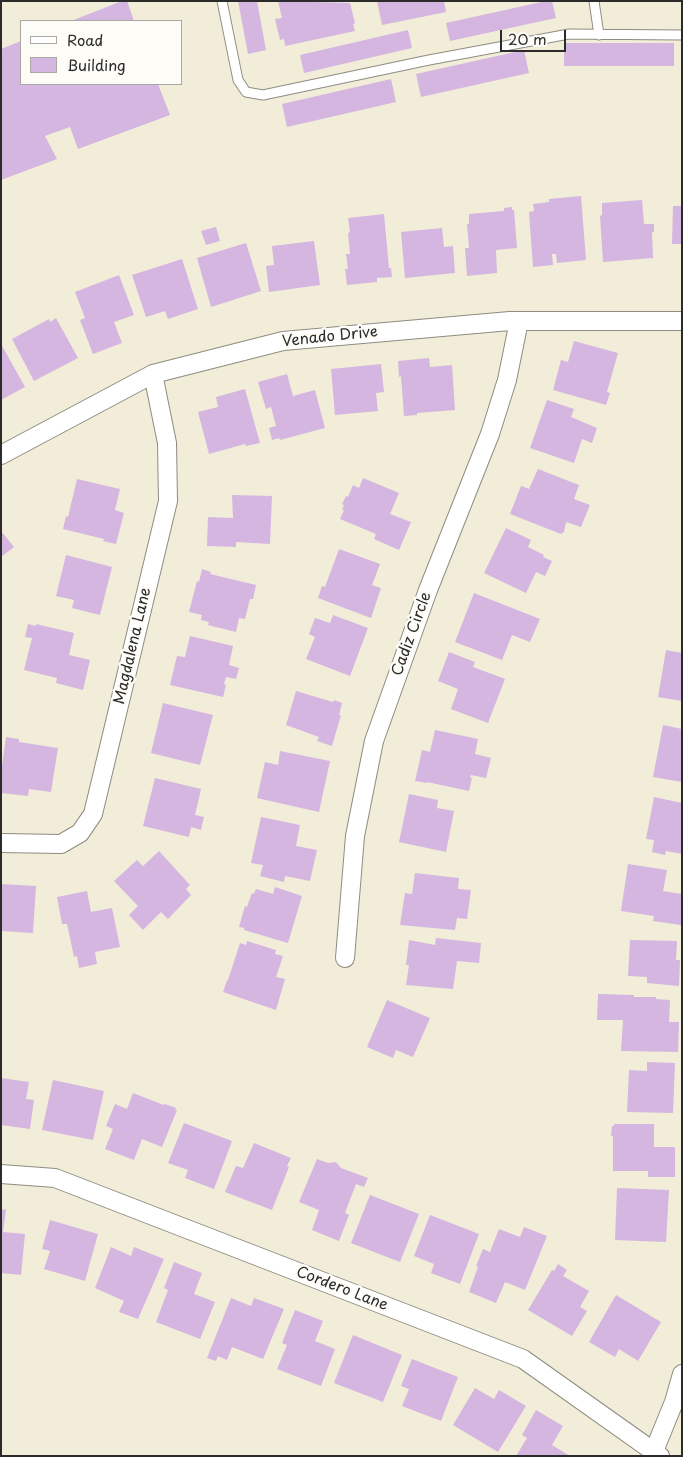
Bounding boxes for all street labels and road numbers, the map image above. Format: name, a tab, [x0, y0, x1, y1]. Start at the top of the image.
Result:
street label: Venado Drive	[281, 323, 379, 351]
street label: Magdalena Lane	[111, 586, 155, 706]
street label: Cadiz Circle	[388, 590, 436, 678]
street label: Cordero Lane	[293, 1263, 391, 1315]

